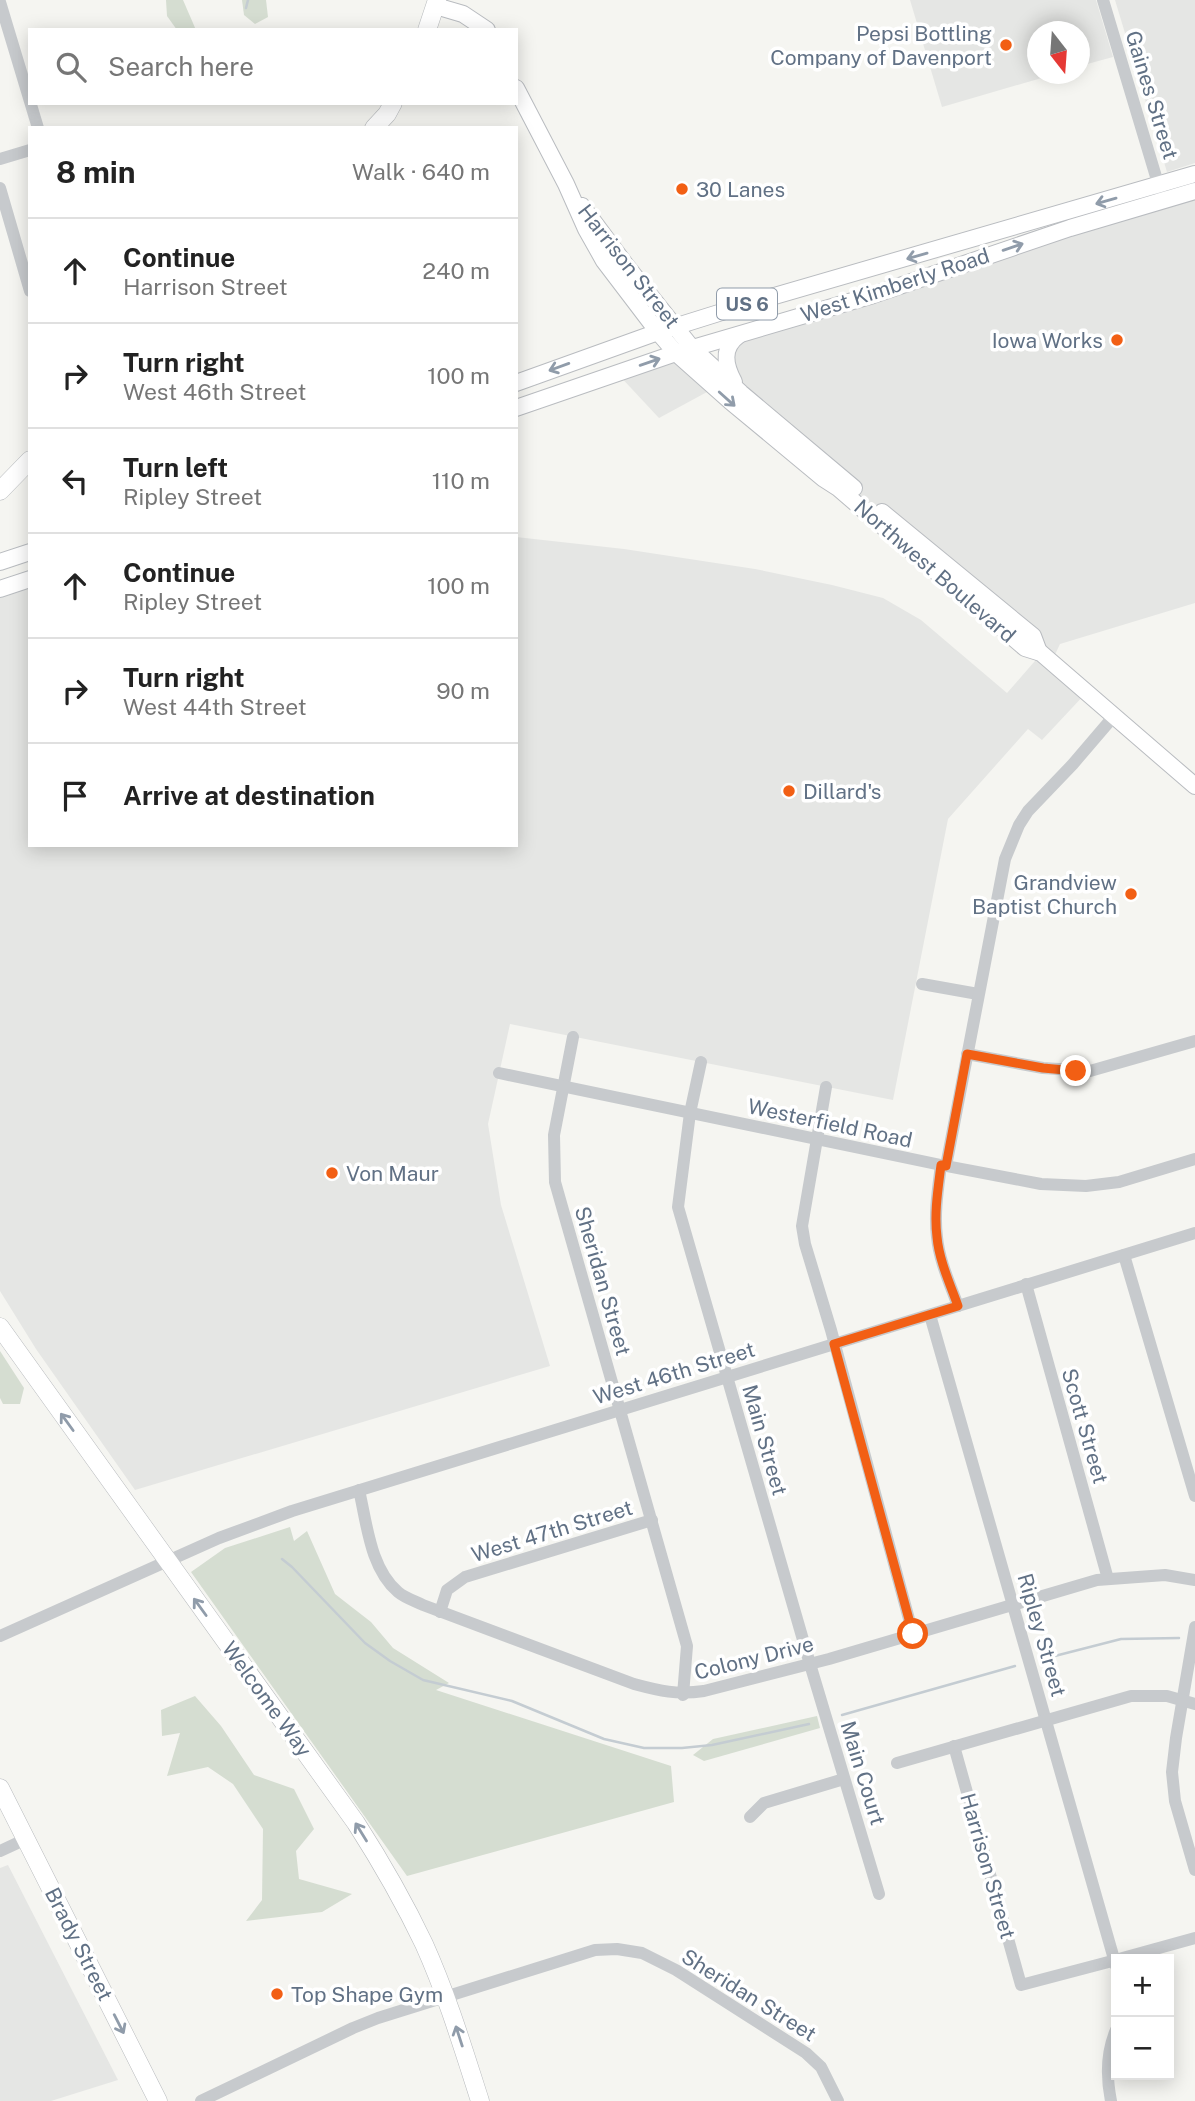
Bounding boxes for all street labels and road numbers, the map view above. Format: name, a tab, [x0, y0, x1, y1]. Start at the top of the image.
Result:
street label: Gaines Street	[1121, 28, 1183, 162]
street label: Harrison Street	[573, 199, 685, 333]
street label: West Kimberly Road	[797, 243, 993, 327]
road number: US 6	[717, 288, 777, 320]
street label: Northwest Boulevard	[849, 494, 1021, 648]
street label: Westerfield Road	[745, 1093, 915, 1153]
street label: Sheridan Street	[570, 1203, 636, 1359]
street label: West 46th Street	[590, 1337, 758, 1409]
street label: Scott Street	[1057, 1366, 1113, 1486]
street label: Main Street	[737, 1382, 793, 1498]
street label: West 47th Street	[468, 1495, 636, 1567]
street label: Ripley Street	[1012, 1570, 1072, 1700]
street label: Colony Drive	[692, 1631, 816, 1685]
street label: Welcome Way	[217, 1637, 317, 1761]
street label: Main Court	[835, 1718, 891, 1828]
street label: Harrison Street	[955, 1790, 1021, 1942]
street label: Brady Street	[40, 1883, 118, 2005]
street label: Sheridan Street	[677, 1944, 821, 2046]

